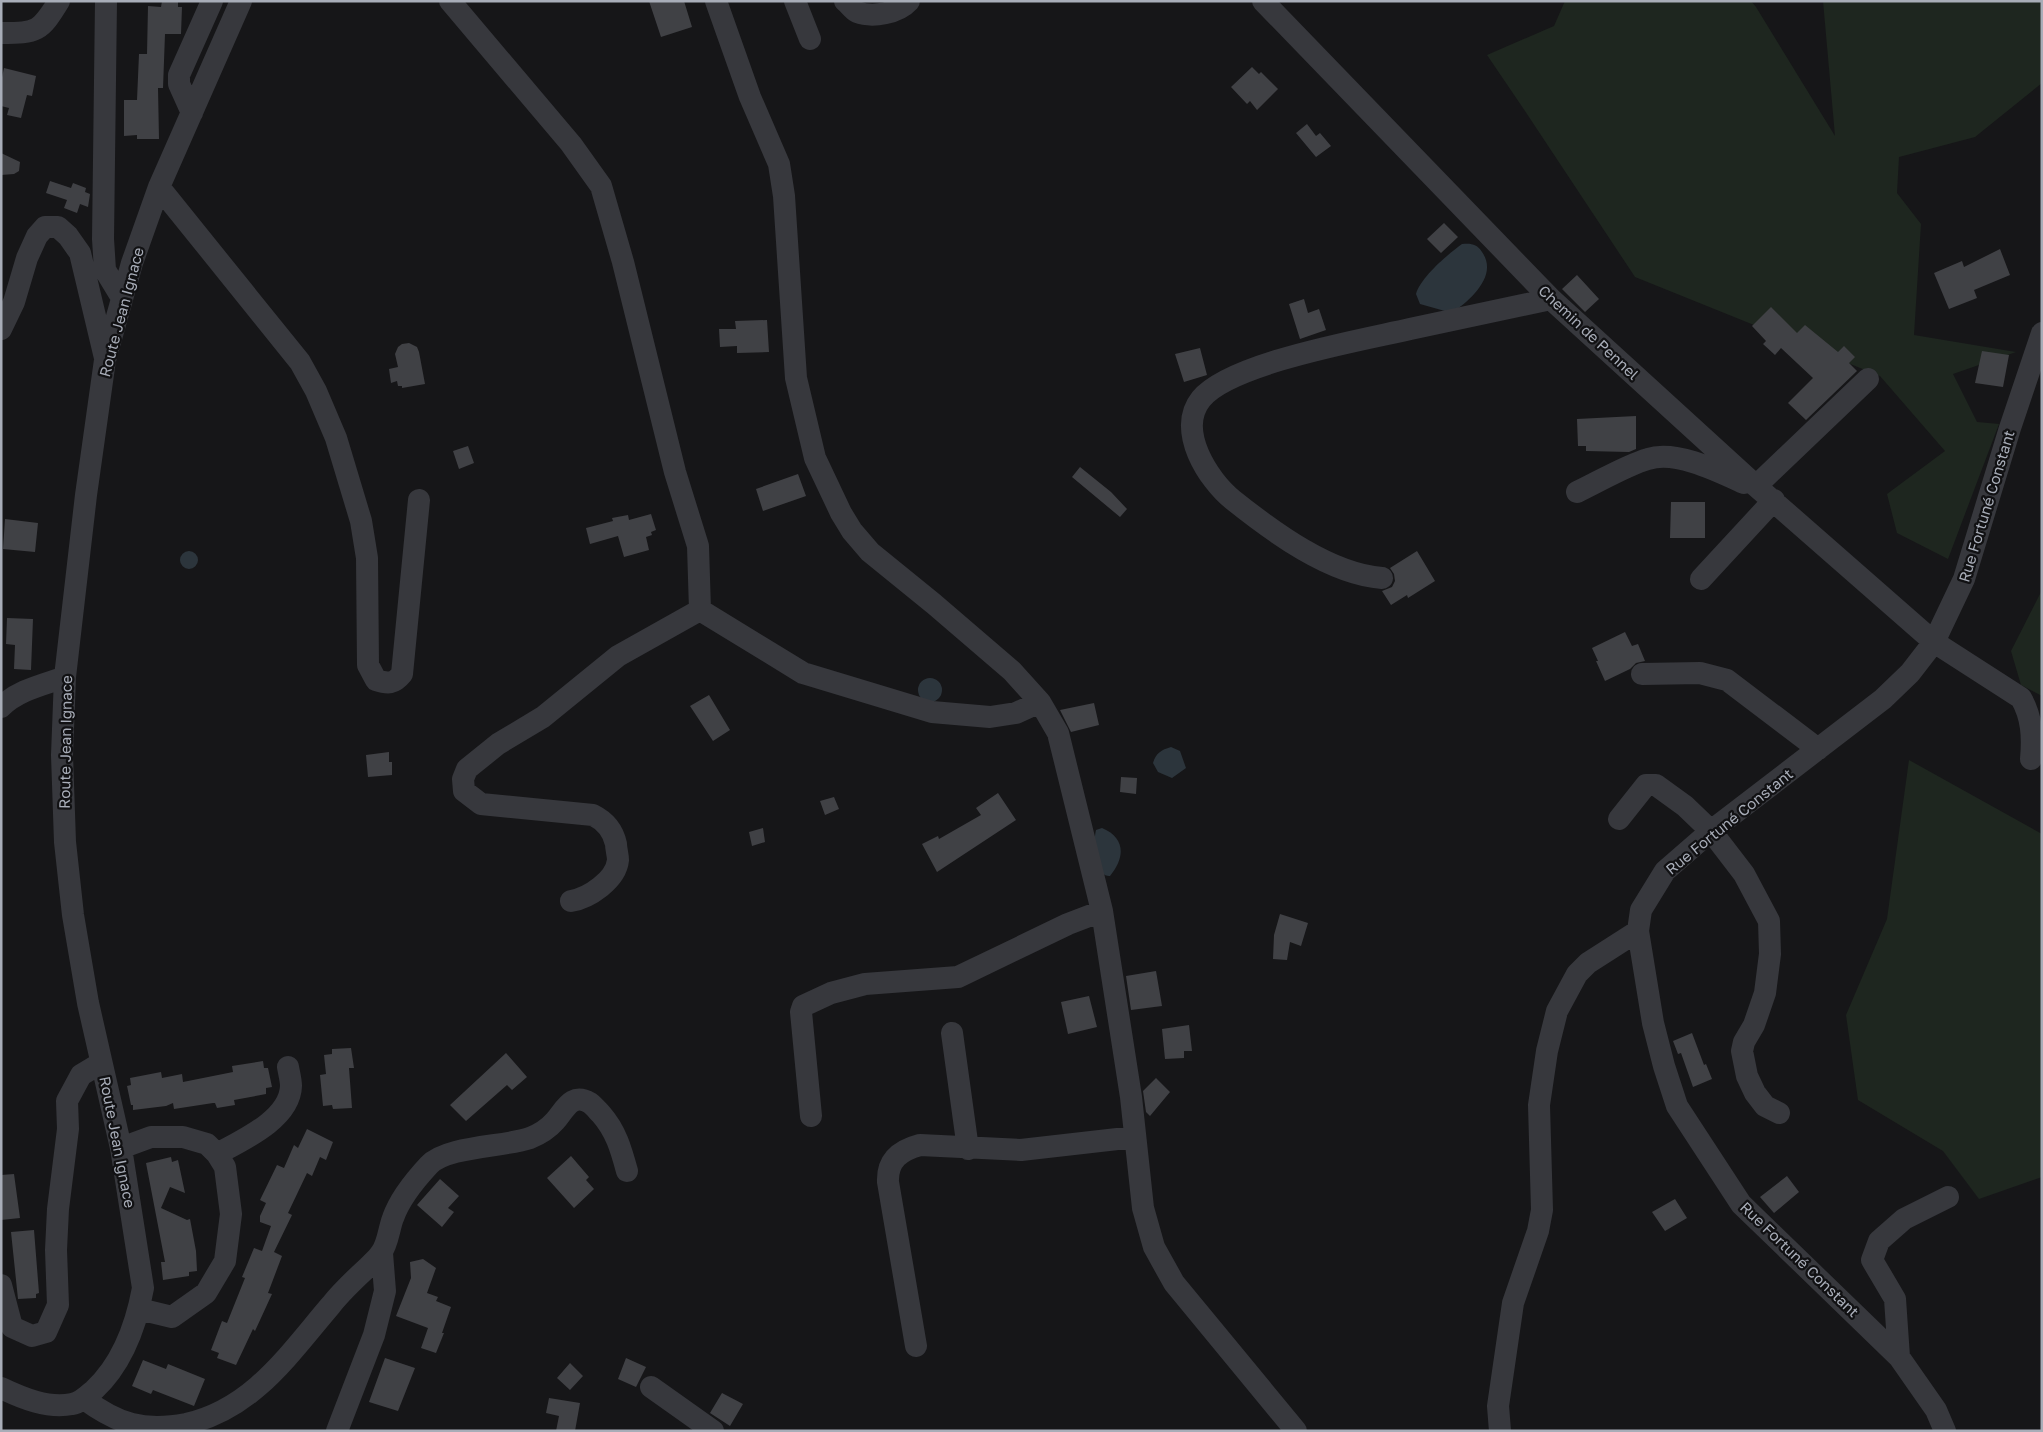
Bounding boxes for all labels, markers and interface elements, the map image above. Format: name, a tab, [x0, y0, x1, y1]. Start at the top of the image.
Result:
street label: Route Jean Ignace	[95, 245, 147, 379]
street label: Chemin de Pennel	[1535, 281, 1643, 383]
street label: Rue Fortuné Constant	[1954, 428, 2018, 584]
street label: Route Jean Ignace	[55, 675, 75, 809]
street label: Rue Fortuné Constant	[1662, 764, 1796, 878]
street label: Route Jean Ignace	[96, 1075, 140, 1210]
street label: Rue Fortuné Constant	[1737, 1198, 1863, 1320]

